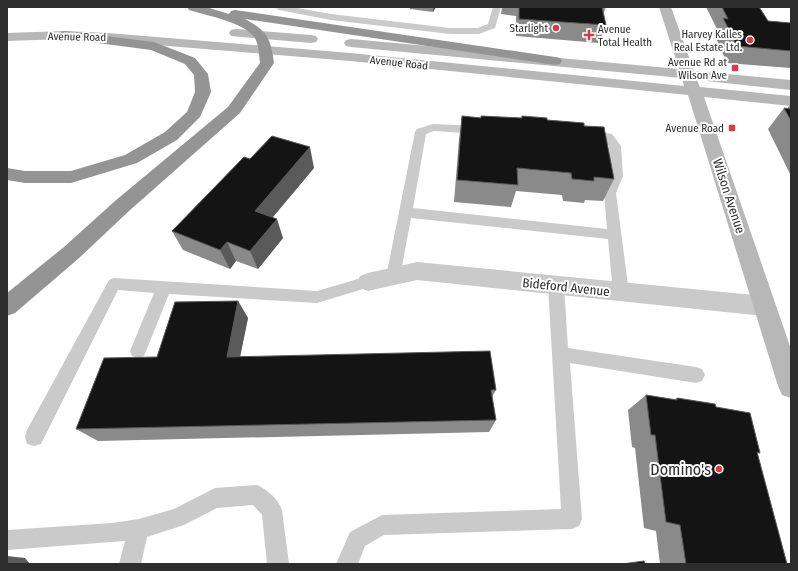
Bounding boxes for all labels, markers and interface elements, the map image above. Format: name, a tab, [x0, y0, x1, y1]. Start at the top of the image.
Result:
place label: Starlight	[510, 22, 548, 35]
marker: Starlight	[551, 23, 561, 33]
place label: Avenue Total Health	[598, 23, 652, 49]
place label: Harvey Kalles Real Estate Ltd.	[674, 28, 742, 54]
marker: Avenue Total Health	[583, 29, 595, 41]
street label: Avenue Road	[48, 30, 106, 44]
marker: Harvey Kalles Real Estate Ltd.	[745, 35, 755, 45]
street label: Avenue Road	[369, 53, 429, 73]
place label: Avenue Rd at Wilson Ave	[668, 56, 727, 82]
marker: Avenue Rd at Wilson Ave	[730, 63, 740, 73]
place label: Avenue Road	[666, 122, 724, 135]
marker: Avenue Road	[727, 123, 737, 133]
street label: Wilson Avenue	[710, 157, 748, 235]
street label: Bideford Avenue	[522, 275, 610, 299]
place label: Domino's	[650, 460, 711, 479]
marker: Domino's	[714, 464, 724, 474]

